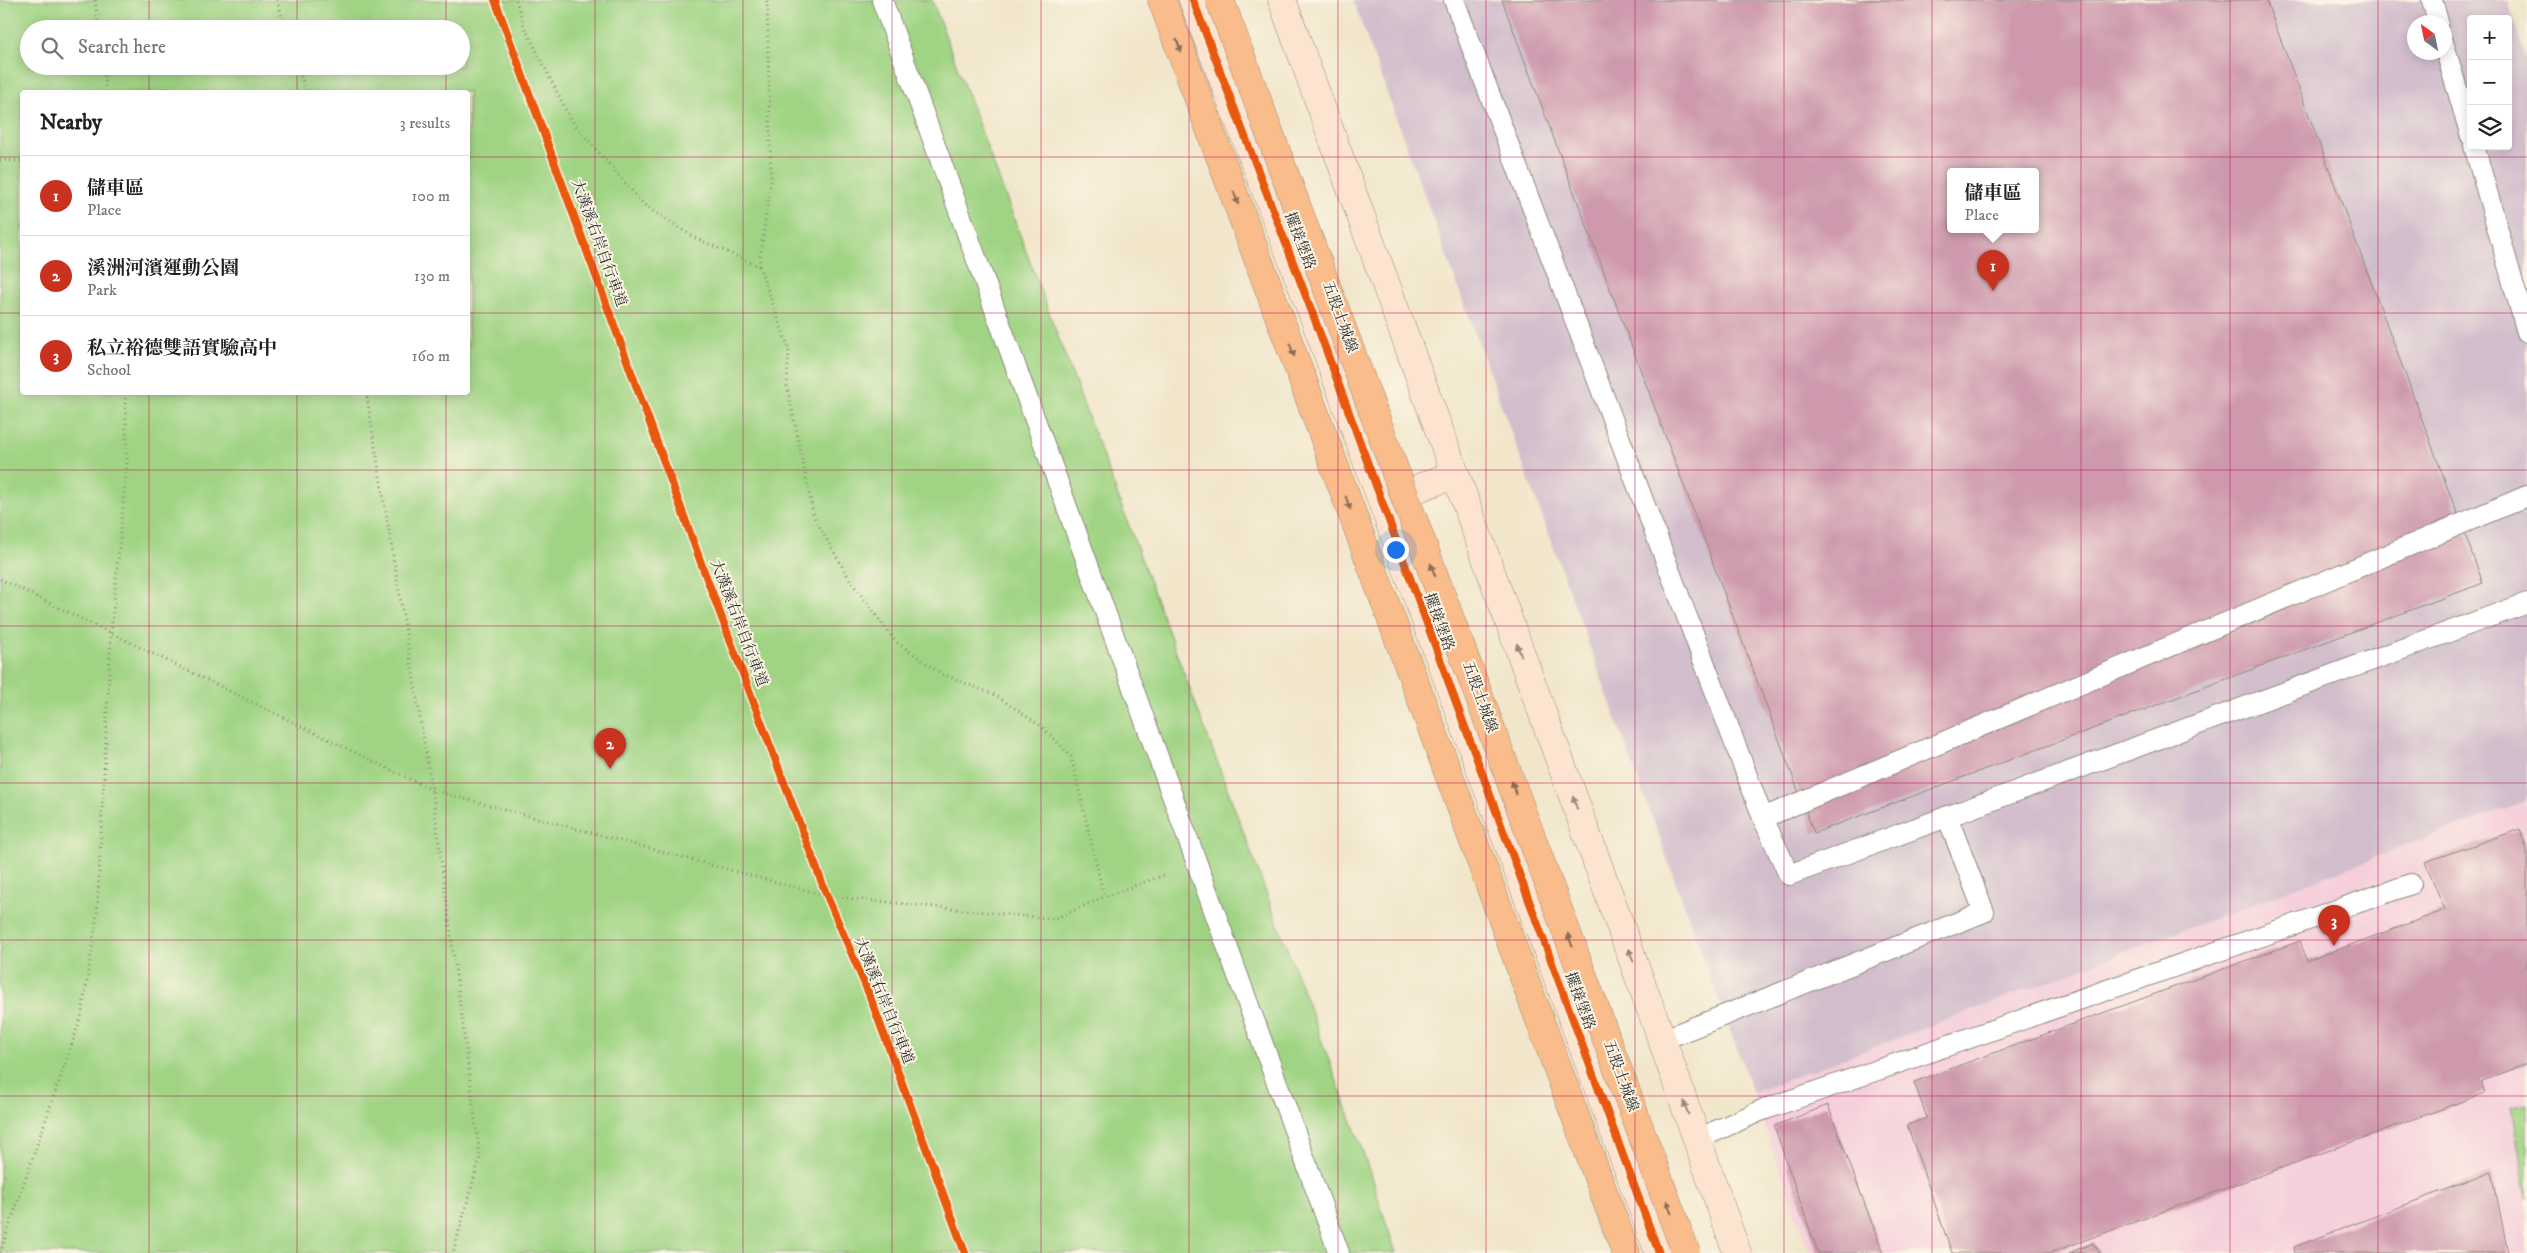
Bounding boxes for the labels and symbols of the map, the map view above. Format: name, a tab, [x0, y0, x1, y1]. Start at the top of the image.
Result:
north arrow	[2407, 15, 2452, 60]
one-way arrow	[1175, 39, 1183, 54]
street label: 大漢溪右岸自行車道	[567, 176, 631, 310]
one-way arrow	[1232, 191, 1240, 205]
street label: 擺接堡路	[1280, 210, 1320, 272]
pin: 1	[1977, 250, 2009, 291]
street label: 五股土城線	[1318, 279, 1362, 355]
one-way arrow	[1289, 343, 1296, 358]
one-way arrow	[1344, 496, 1352, 511]
your location	[1383, 537, 1409, 563]
street label: 大漢溪右岸自行車道	[706, 557, 772, 689]
one-way arrow	[1429, 562, 1436, 577]
street label: 擺接堡路	[1420, 591, 1458, 653]
one-way arrow	[1515, 642, 1523, 657]
street label: 五股土城線	[1458, 659, 1502, 735]
pin: 2	[594, 728, 626, 769]
one-way arrow	[1510, 780, 1517, 795]
one-way arrow	[1571, 795, 1578, 810]
pin: 3	[2318, 905, 2350, 946]
one-way arrow	[1566, 932, 1574, 947]
street label: 大漢溪右岸自行車道	[850, 935, 918, 1067]
one-way arrow	[1627, 947, 1635, 962]
street label: 擺接堡路	[1561, 970, 1599, 1032]
street label: 五股土城線	[1599, 1038, 1643, 1114]
one-way arrow	[1682, 1100, 1690, 1115]
one-way arrow	[1665, 1199, 1673, 1214]

